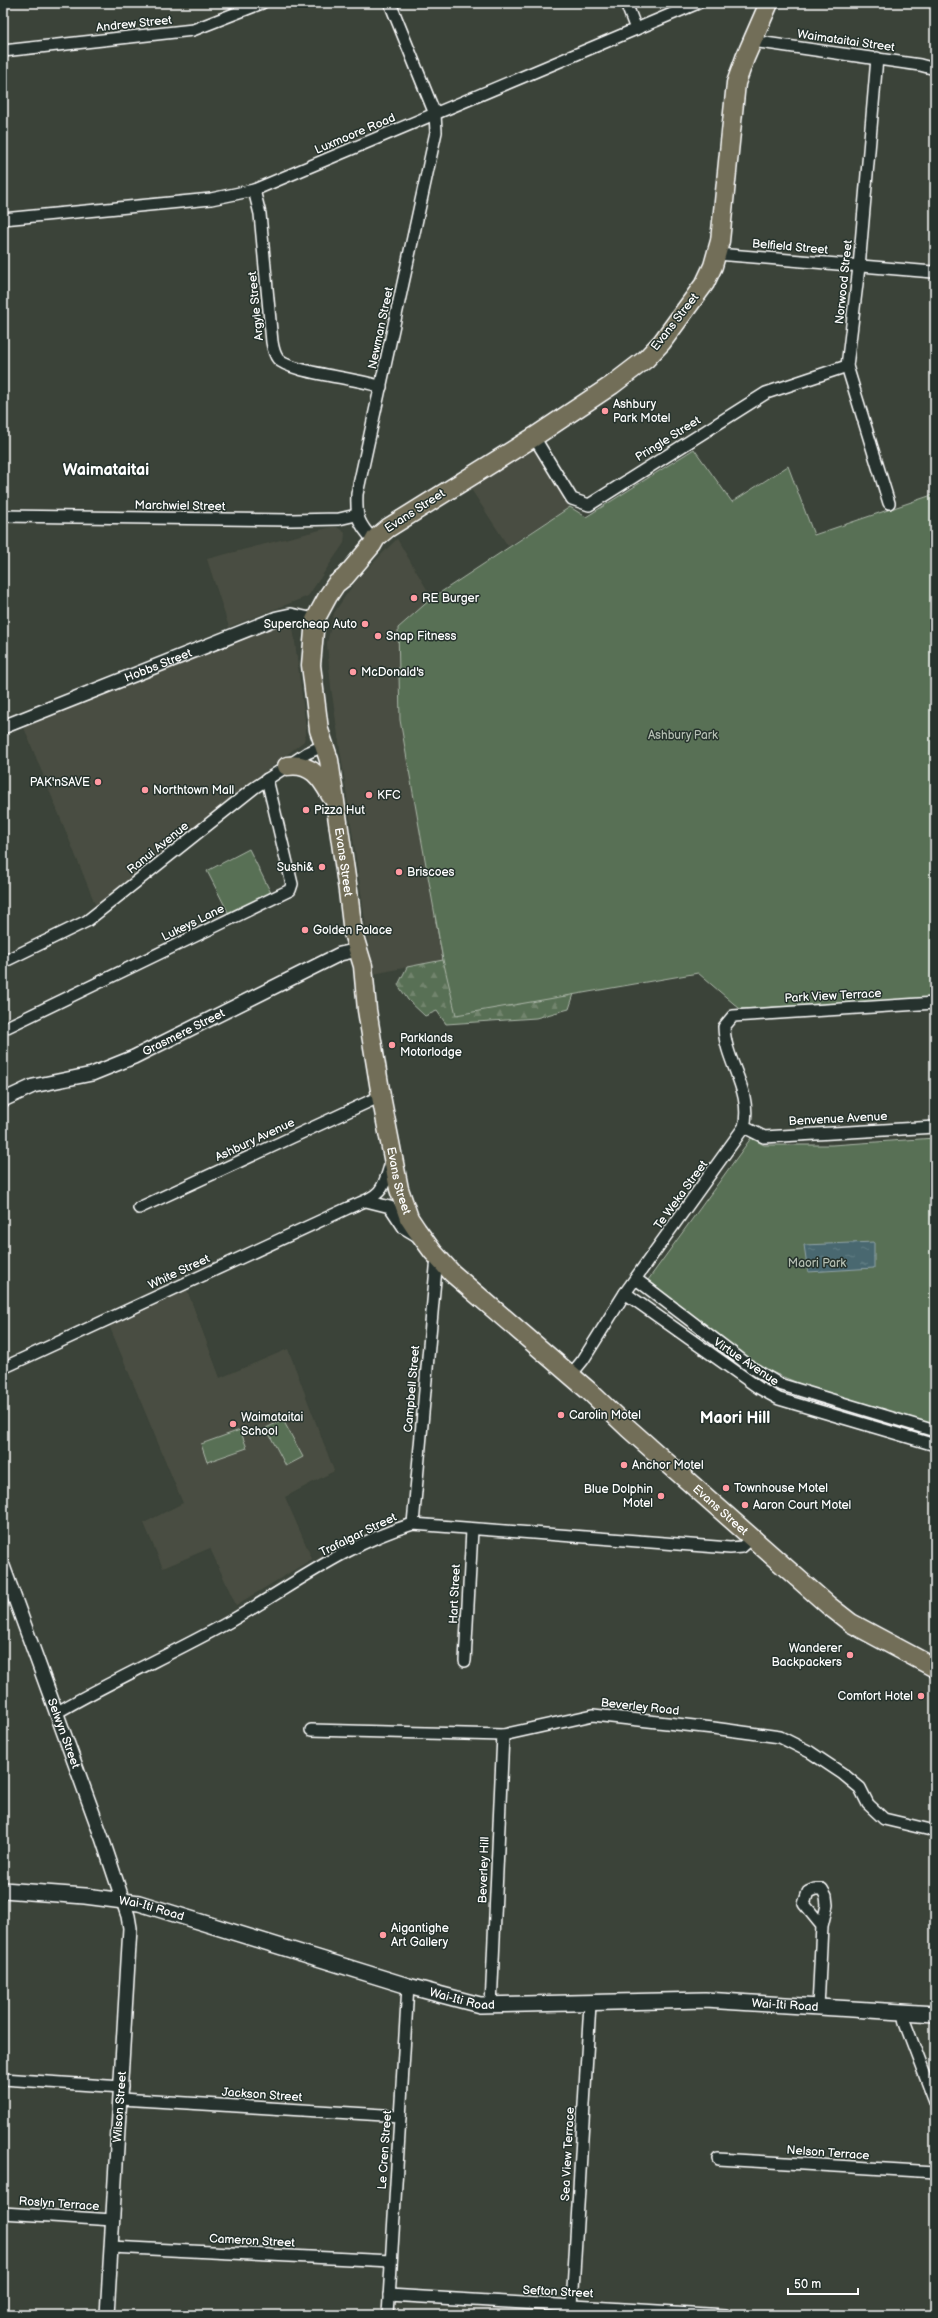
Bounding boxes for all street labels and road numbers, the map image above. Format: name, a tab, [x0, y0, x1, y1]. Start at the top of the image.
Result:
street label: Andrew Street	[95, 13, 173, 35]
street label: Waimataitai Street	[796, 27, 896, 55]
street label: Luxmoore Road	[312, 110, 398, 158]
street label: Belfield Street	[751, 236, 829, 258]
street label: Norwood Street	[832, 239, 856, 325]
street label: Argyle Street	[245, 270, 267, 341]
street label: Newman Street	[365, 285, 397, 370]
street label: Evans Street	[648, 290, 702, 354]
street label: Pringle Street	[633, 413, 704, 465]
street label: Evans Street	[382, 486, 448, 536]
street label: Marchwiel Street	[134, 498, 226, 514]
street label: Hobbs Street	[122, 645, 194, 685]
street label: Ranui Avenue	[124, 819, 192, 877]
street label: Evans Street	[331, 827, 356, 897]
street label: Lukeys Lane	[159, 901, 227, 945]
street label: Park View Terrace	[784, 986, 882, 1006]
street label: Grasmere Street	[140, 1005, 227, 1059]
street label: Benvenue Avenue	[788, 1109, 888, 1129]
street label: Ashbury Avenue	[213, 1115, 297, 1165]
street label: Evans Street	[384, 1146, 415, 1217]
street label: Te Weka Street	[651, 1157, 711, 1232]
street label: White Street	[146, 1251, 213, 1293]
street label: Virtue Avenue	[710, 1335, 782, 1389]
street label: Campbell Street	[401, 1345, 423, 1433]
street label: Evans Street	[690, 1481, 752, 1539]
street label: Trafalgar Street	[317, 1510, 399, 1560]
street label: Hart Street	[446, 1564, 464, 1624]
street label: Beverley Road	[600, 1695, 680, 1719]
street label: Selwyn Street	[44, 1696, 84, 1771]
street label: Beverley Hill	[475, 1836, 493, 1904]
street label: Wai-Iti Road	[118, 1893, 186, 1924]
street label: Wai-Iti Road	[428, 1984, 495, 2013]
street label: Wai-Iti Road	[751, 1995, 819, 2014]
street label: Wilson Street	[110, 2071, 130, 2143]
street label: Jackson Street	[221, 2085, 303, 2105]
street label: Sea View Terrace	[558, 2107, 578, 2201]
street label: Le Cren Street	[375, 2110, 395, 2190]
street label: Nelson Terrace	[786, 2143, 870, 2163]
street label: Roslyn Terrace	[18, 2194, 100, 2214]
street label: Cameron Street	[209, 2231, 296, 2251]
street label: Sefton Street	[522, 2283, 594, 2301]

